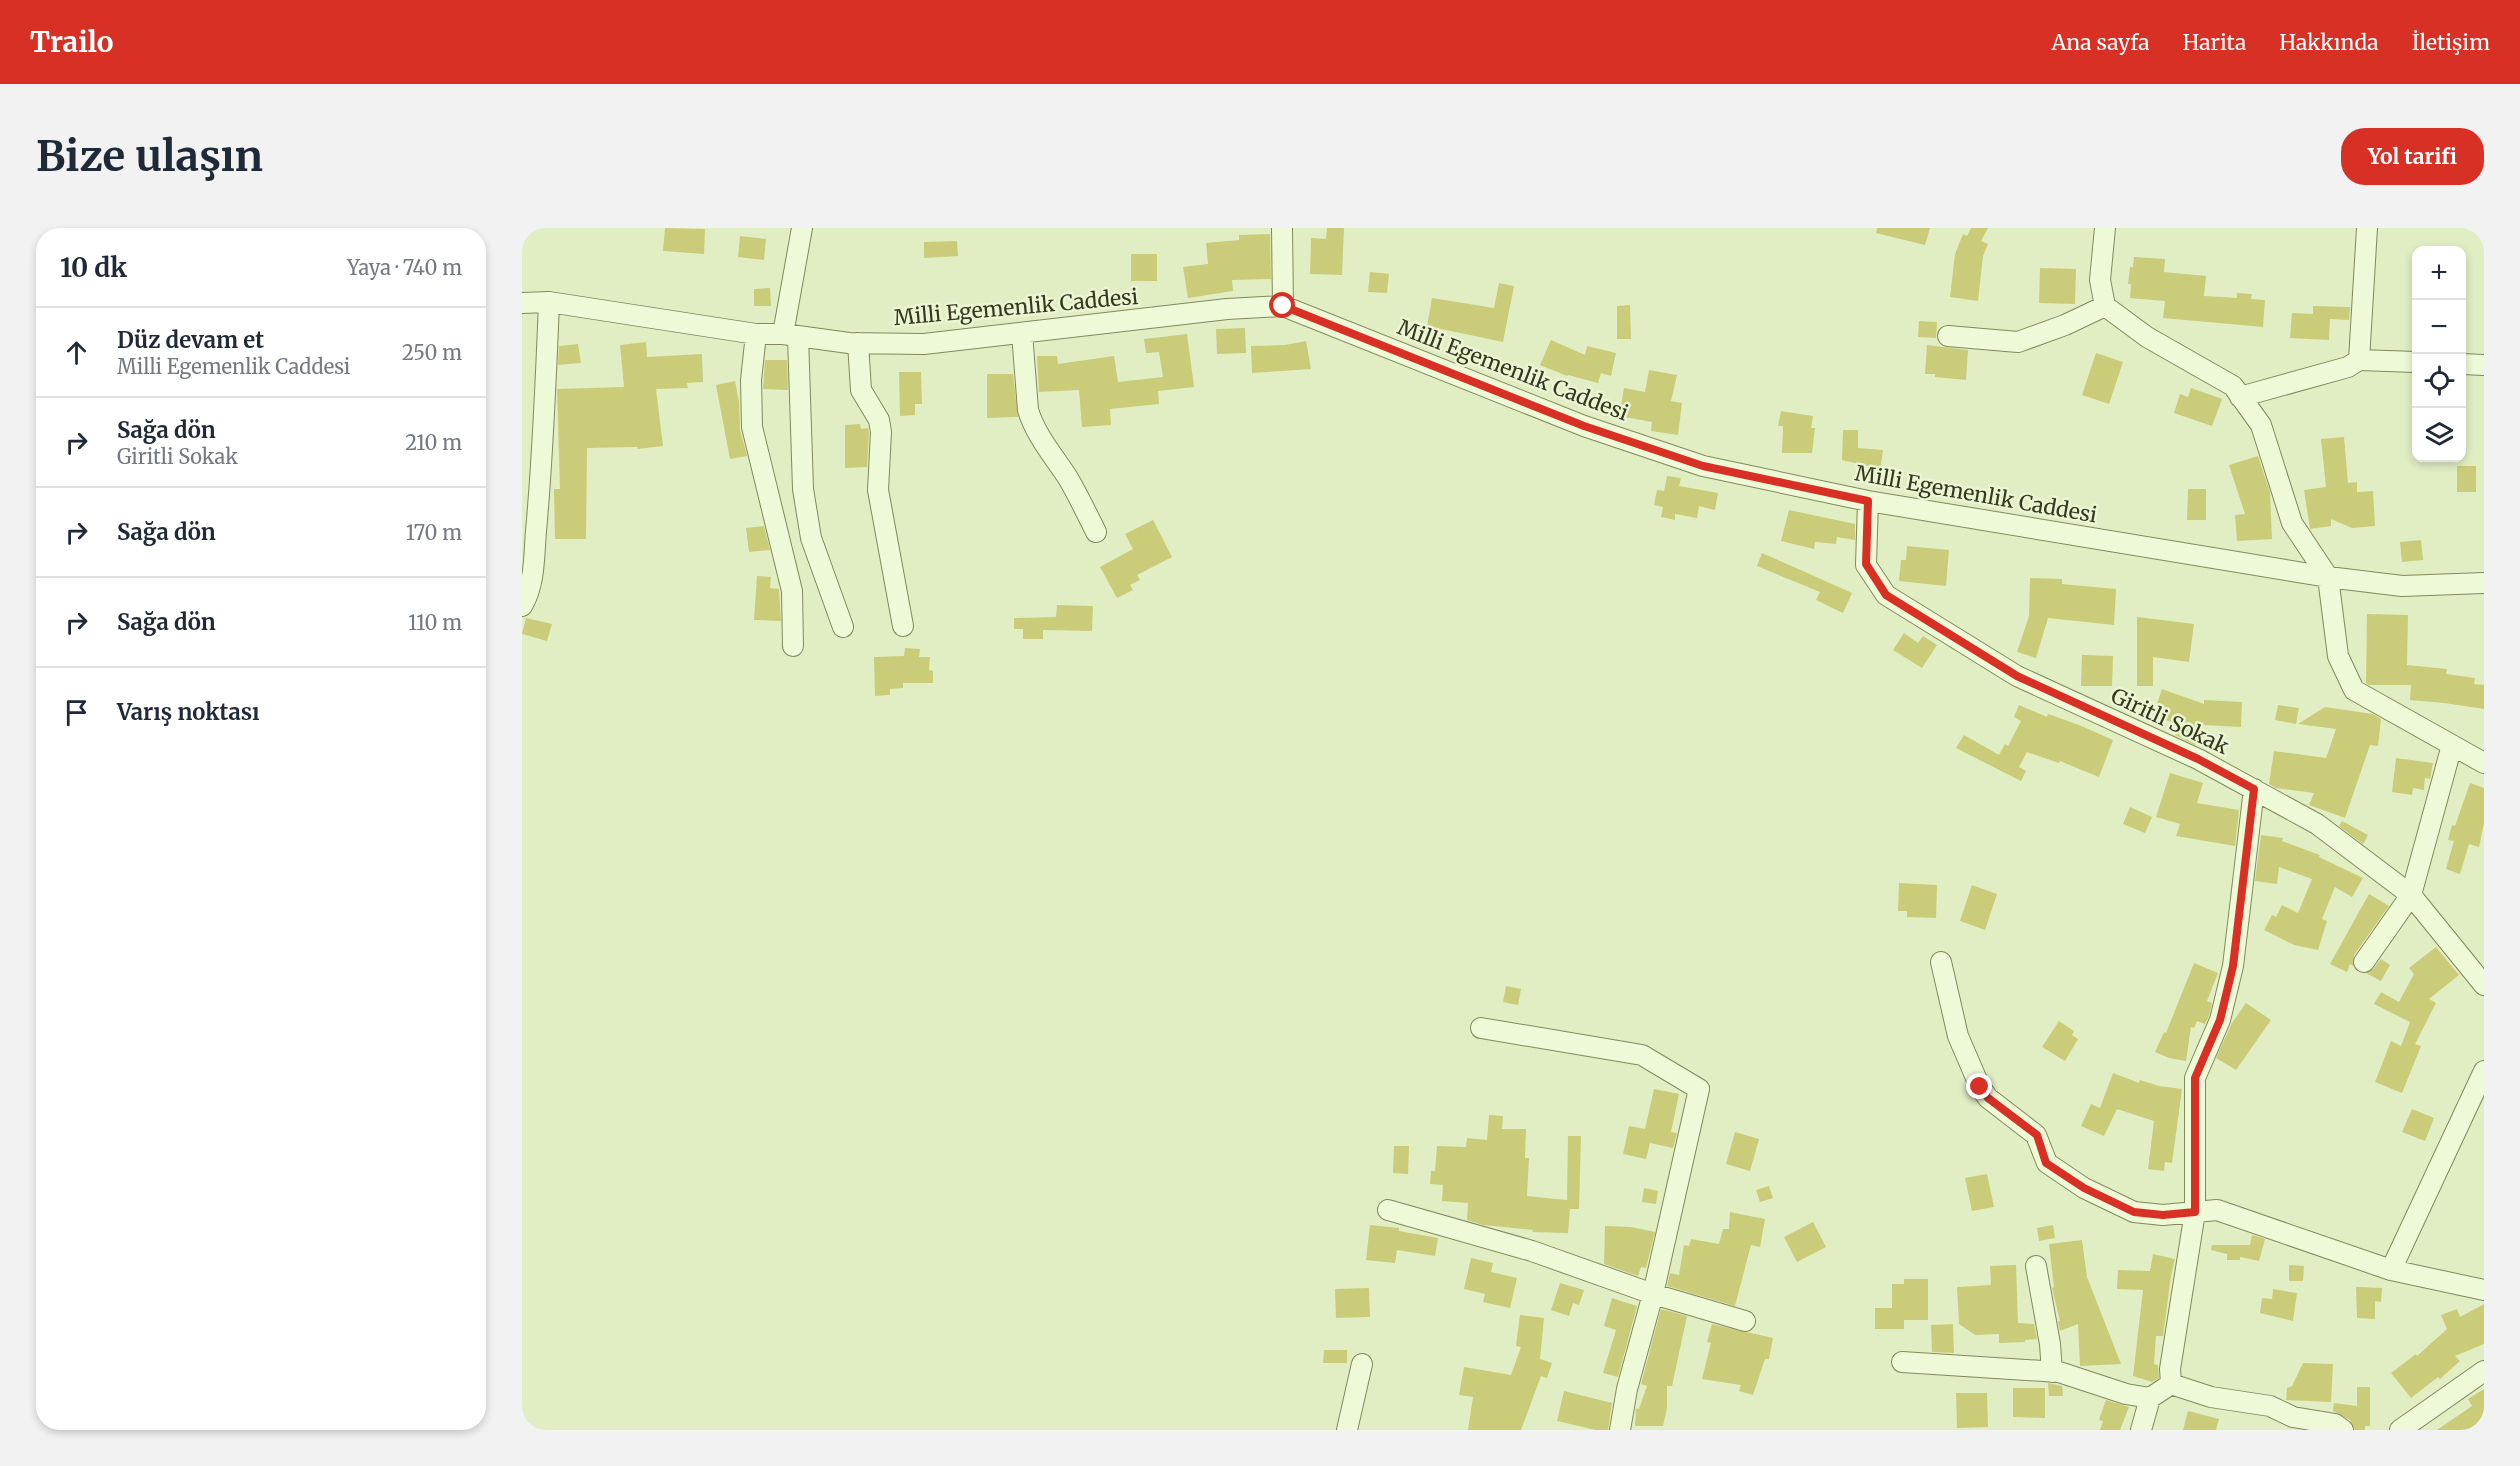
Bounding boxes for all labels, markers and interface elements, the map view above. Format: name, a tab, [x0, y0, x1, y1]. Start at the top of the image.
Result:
text: Trailo	[30, 24, 114, 60]
text: Ana sayfa	[2051, 29, 2150, 56]
text: Harita	[2183, 29, 2246, 56]
text: Hakkında	[2279, 29, 2379, 56]
text: İletişim	[2412, 29, 2490, 56]
button: Yol tarifi	[2341, 128, 2484, 185]
text: Bize ulaşın	[36, 130, 263, 182]
map controls	[2412, 246, 2466, 462]
button: +	[2412, 246, 2466, 300]
text: 10 dk	[60, 251, 127, 284]
text: Yaya · 740 m	[347, 255, 462, 280]
street label: Milli Egemenlik Caddesi	[893, 283, 1139, 331]
route start	[1269, 292, 1295, 318]
button: −	[2412, 300, 2466, 354]
street label: Milli Egemenlik Caddesi	[1394, 313, 1632, 427]
text: Düz devam et	[117, 326, 264, 354]
icon: ahead	[60, 336, 93, 369]
text: 250 m	[402, 340, 462, 365]
text: Milli Egemenlik Caddesi	[117, 354, 350, 379]
button: locate	[2412, 354, 2466, 408]
button: layers	[2412, 408, 2466, 462]
text: Sağa dön	[117, 416, 216, 444]
icon: right	[60, 426, 93, 459]
text: 210 m	[405, 430, 462, 455]
text: Giritli Sokak	[117, 444, 238, 469]
street label: Milli Egemenlik Caddesi	[1853, 459, 2099, 529]
icon: right	[60, 516, 93, 549]
text: Sağa dön	[117, 518, 216, 546]
text: 170 m	[406, 520, 462, 545]
icon: right	[60, 606, 93, 639]
text: Sağa dön	[117, 608, 216, 636]
text: 110 m	[408, 610, 462, 635]
street label: Giritli Sokak	[2107, 682, 2234, 760]
icon: arrive	[60, 696, 93, 729]
text: Varış noktası	[117, 698, 259, 726]
route end	[1966, 1073, 1992, 1099]

